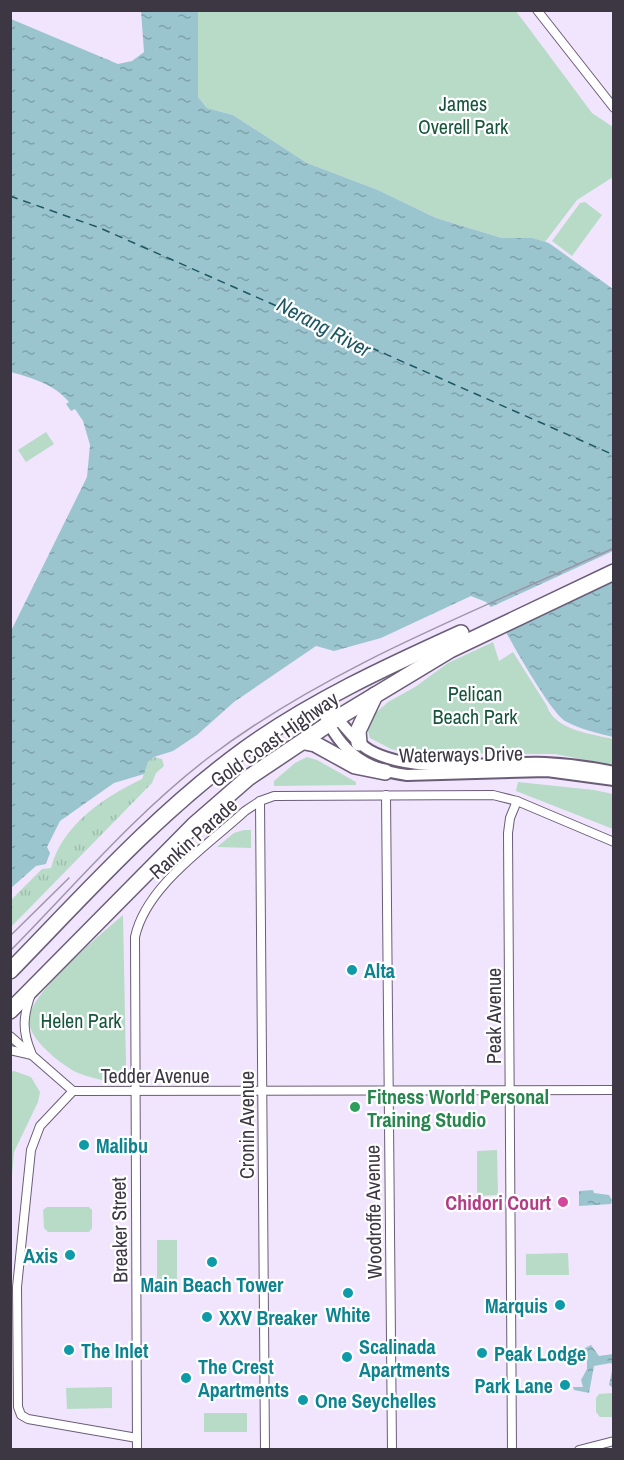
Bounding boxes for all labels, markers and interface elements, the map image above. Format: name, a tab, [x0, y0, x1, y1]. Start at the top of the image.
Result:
park label: James Overell Park	[418, 90, 509, 140]
water label: Nerang River	[272, 290, 377, 364]
park label: Pelican Beach Park	[433, 680, 518, 730]
street label: Gold Coast Highway	[205, 684, 344, 793]
street label: Waterways Drive	[399, 739, 523, 769]
street label: Rankin Parade	[143, 791, 243, 885]
place label: Alta	[364, 957, 395, 984]
marker: Alta	[345, 963, 359, 977]
street label: Peak Avenue	[480, 968, 507, 1064]
park label: Helen Park	[40, 1007, 122, 1034]
street label: Tedder Avenue	[100, 1062, 210, 1089]
street label: Cronin Avenue	[233, 1071, 260, 1179]
place label: Fitness World Personal Training Studio	[367, 1083, 549, 1133]
marker: Fitness World Personal Training Studio	[348, 1100, 362, 1114]
place label: Malibu	[96, 1132, 148, 1159]
marker: Malibu	[77, 1138, 91, 1152]
street label: Woodroffe Avenue	[358, 1145, 388, 1279]
street label: Breaker Street	[105, 1176, 133, 1283]
place label: Chidori Court	[445, 1189, 552, 1216]
marker: Chidori Court	[556, 1195, 570, 1209]
place label: Axis	[23, 1242, 58, 1269]
marker: Axis	[63, 1248, 77, 1262]
marker: Main Beach Tower	[205, 1255, 219, 1269]
place label: Main Beach Tower	[141, 1271, 284, 1298]
marker: White	[341, 1286, 355, 1300]
place label: Marquis	[485, 1292, 548, 1319]
marker: Marquis	[553, 1298, 567, 1312]
place label: White	[326, 1301, 370, 1328]
place label: XXV Breaker	[219, 1304, 318, 1331]
marker: XXV Breaker	[200, 1310, 214, 1324]
place label: Scalinada Apartments	[359, 1333, 450, 1383]
place label: The Inlet	[81, 1337, 149, 1364]
place label: Peak Lodge	[494, 1340, 586, 1367]
marker: The Inlet	[62, 1343, 76, 1357]
marker: Peak Lodge	[475, 1346, 489, 1360]
marker: Scalinada Apartments	[340, 1350, 354, 1364]
place label: The Crest Apartments	[198, 1353, 289, 1403]
marker: The Crest Apartments	[179, 1371, 193, 1385]
place label: Park Lane	[475, 1372, 553, 1399]
marker: Park Lane	[558, 1378, 572, 1392]
place label: One Seychelles	[315, 1387, 436, 1414]
marker: One Seychelles	[296, 1393, 310, 1407]

